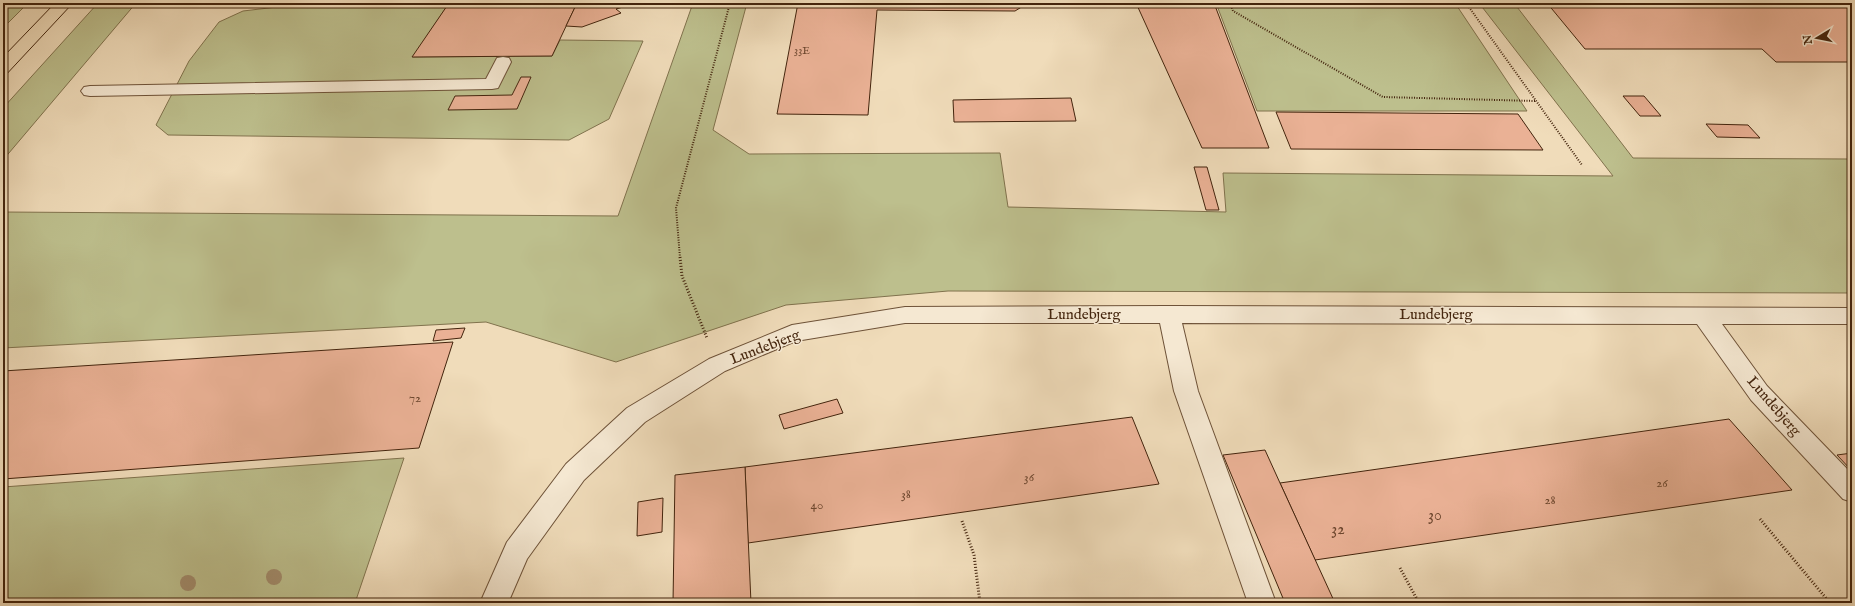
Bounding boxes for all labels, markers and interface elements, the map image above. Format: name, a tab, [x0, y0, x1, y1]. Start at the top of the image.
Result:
north arrow	[1797, 18, 1837, 58]
text: N	[1800, 33, 1816, 46]
house number: 33E	[794, 44, 810, 58]
street label: Lundebjerg	[1047, 305, 1122, 324]
street label: Lundebjerg	[1399, 305, 1474, 324]
street label: Lundebjerg	[727, 325, 803, 369]
street label: Lundebjerg	[1743, 372, 1806, 441]
house number: 72	[409, 390, 421, 407]
house number: 36	[1024, 469, 1035, 486]
house number: 26	[1656, 475, 1668, 492]
house number: 38	[901, 486, 911, 503]
house number: 28	[1544, 492, 1556, 509]
house number: 40	[811, 497, 823, 514]
house number: 30	[1428, 506, 1442, 526]
house number: 32	[1331, 520, 1345, 540]

